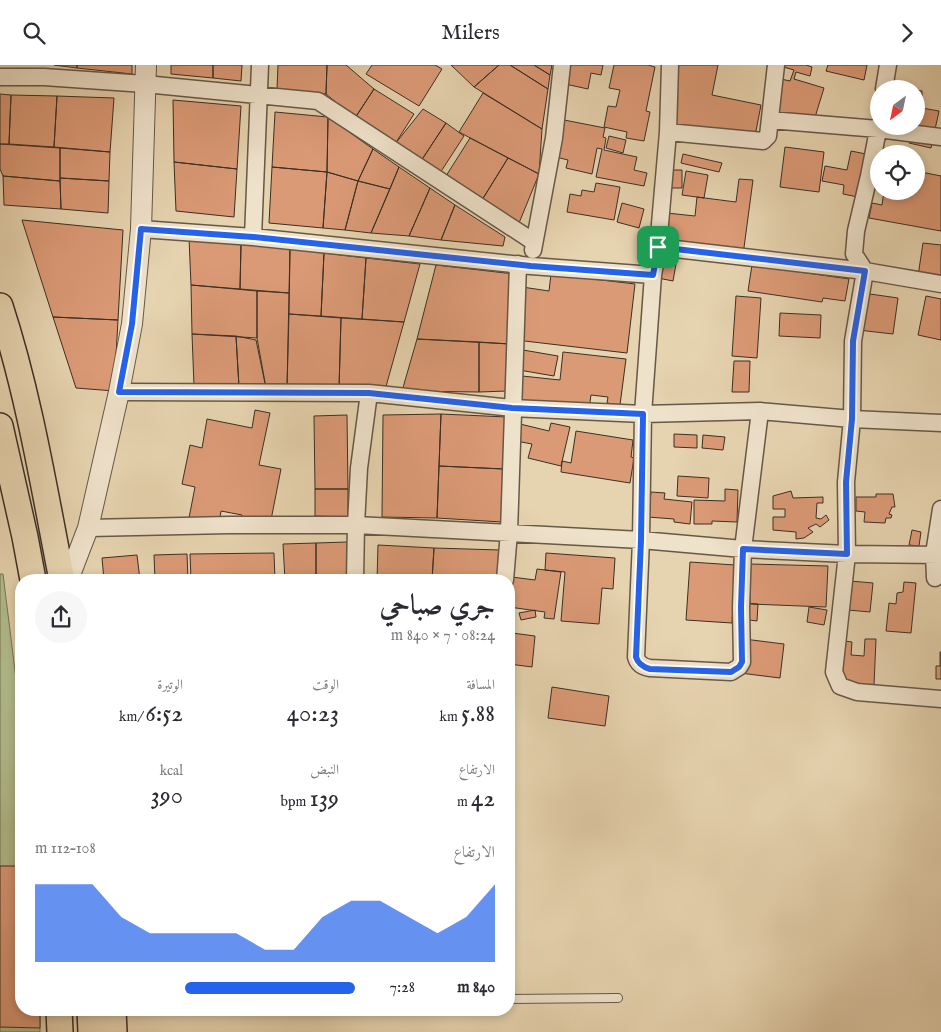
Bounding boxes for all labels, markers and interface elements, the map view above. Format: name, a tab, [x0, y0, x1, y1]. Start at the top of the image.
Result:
icon: search	[20, 19, 48, 47]
text: Milers	[441, 19, 500, 47]
icon: forward	[893, 19, 921, 47]
north arrow	[870, 80, 925, 135]
map controls	[870, 80, 925, 200]
button: locate	[870, 145, 925, 200]
pin	[637, 226, 679, 268]
icon: arrive	[644, 233, 672, 261]
text: جري صباحي	[380, 589, 495, 624]
button: share	[35, 591, 87, 643]
text: 08:24 · 7 × 840 m	[391, 626, 495, 646]
text: الوتيرة	[157, 676, 183, 694]
text: الوقت	[312, 676, 339, 694]
text: المسافة	[466, 676, 495, 694]
text: 6:52	[145, 698, 183, 730]
text: 40:23	[287, 698, 339, 730]
text: 5.88	[461, 698, 495, 730]
text: /km	[119, 708, 145, 726]
text: km	[440, 708, 461, 726]
text: النبض	[310, 761, 339, 779]
text: الارتفاع	[459, 761, 495, 779]
text: kcal	[160, 762, 183, 780]
text: 390	[150, 780, 183, 812]
text: 139	[309, 783, 339, 815]
text: 42	[471, 783, 495, 815]
text: bpm	[281, 793, 309, 811]
text: m	[457, 793, 471, 811]
text: 108–112 m	[35, 839, 96, 859]
text: الارتفاع	[453, 843, 495, 863]
text: 7:28	[390, 978, 415, 998]
text: 840 m	[457, 978, 495, 998]

